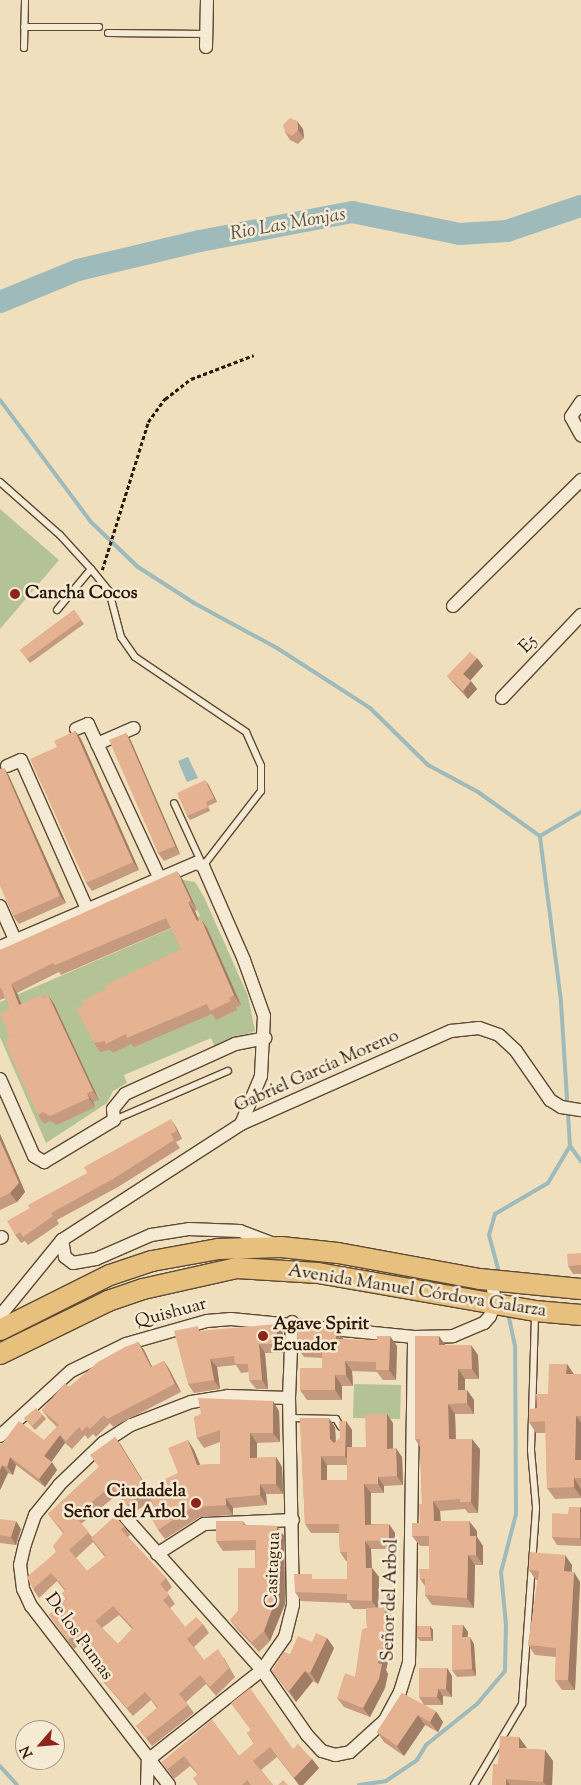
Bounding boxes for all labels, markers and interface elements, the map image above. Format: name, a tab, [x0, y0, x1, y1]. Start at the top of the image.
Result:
water label: Rio Las Monjas	[229, 204, 347, 246]
place label: Cancha Cocos	[25, 583, 138, 605]
marker: Cancha Cocos	[9, 588, 21, 600]
street label: E5	[515, 631, 543, 659]
street label: Gabriel García Moreno	[231, 1026, 403, 1118]
street label: Avenida Manuel Córdova Galarza	[286, 1261, 548, 1323]
street label: Quishuar	[133, 1294, 209, 1334]
place label: Agave Spirit Ecuador	[273, 1315, 369, 1358]
marker: Agave Spirit Ecuador	[257, 1330, 269, 1342]
place label: Ciudadela Señor del Arbol	[63, 1482, 186, 1525]
marker: Ciudadela Señor del Arbol	[190, 1497, 202, 1509]
street label: Casitagua	[262, 1531, 286, 1609]
street label: Señor del Arbol	[378, 1538, 404, 1662]
street label: De los Pumas	[39, 1589, 117, 1685]
north arrow	[15, 1720, 65, 1770]
text: N	[16, 1742, 39, 1761]

